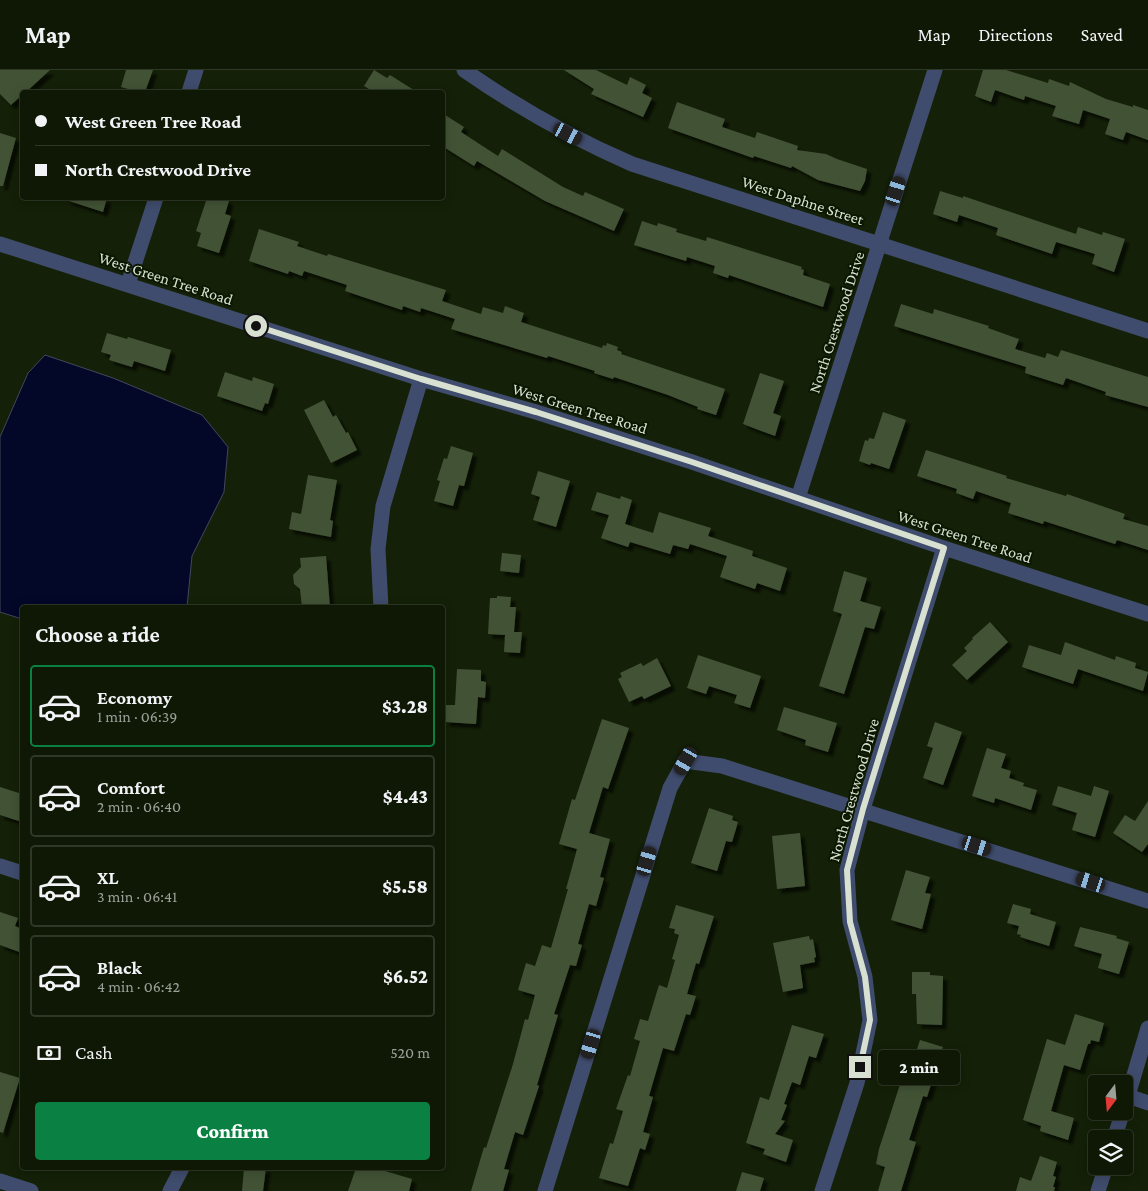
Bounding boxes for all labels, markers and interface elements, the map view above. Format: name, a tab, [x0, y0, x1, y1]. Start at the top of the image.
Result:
text: Map	[25, 21, 71, 48]
text: Map	[918, 25, 950, 45]
text: Directions	[978, 25, 1053, 45]
text: Saved	[1081, 25, 1123, 45]
text: West Green Tree Road	[65, 111, 241, 132]
car	[551, 121, 584, 147]
text: North Crestwood Drive	[65, 159, 251, 180]
street label: West Daphne Street	[740, 173, 866, 229]
car	[884, 174, 907, 208]
street label: West Green Tree Road	[97, 249, 236, 308]
street label: North Crestwood Drive	[806, 249, 867, 395]
route start	[245, 315, 267, 337]
street label: West Green Tree Road	[510, 380, 650, 437]
street label: West Green Tree Road	[896, 507, 1035, 566]
text: Choose a ride	[35, 622, 160, 647]
icon: car	[37, 684, 82, 729]
text: Economy	[97, 687, 172, 708]
text: $3.28	[382, 696, 428, 717]
text: 1 min · 06:39	[97, 708, 177, 725]
street label: North Crestwood Drive	[825, 717, 882, 864]
car	[672, 744, 699, 778]
icon: car	[37, 774, 82, 819]
text: Comfort	[97, 777, 165, 798]
text: $4.43	[383, 786, 428, 807]
text: 2 min · 06:40	[97, 798, 181, 815]
car	[960, 834, 993, 858]
car	[635, 844, 658, 878]
icon: car	[37, 864, 82, 909]
text: XL	[97, 867, 119, 888]
car	[1074, 870, 1107, 894]
text: $5.58	[382, 876, 428, 897]
text: 3 min · 06:41	[97, 888, 177, 905]
icon: car	[37, 954, 82, 999]
text: Black	[97, 957, 142, 978]
text: $6.52	[383, 966, 428, 987]
text: 4 min · 06:42	[97, 978, 180, 995]
car	[579, 1027, 602, 1061]
icon: cash	[35, 1039, 63, 1067]
text: Cash	[75, 1042, 113, 1063]
text: 520 m	[390, 1044, 430, 1061]
callout: 2 min	[878, 1050, 960, 1084]
route end	[849, 1056, 871, 1078]
text: 2 min	[899, 1059, 939, 1076]
north arrow	[1088, 1075, 1132, 1120]
map controls	[1088, 1075, 1133, 1175]
button: Confirm	[35, 1102, 430, 1160]
button: layers	[1088, 1130, 1133, 1175]

